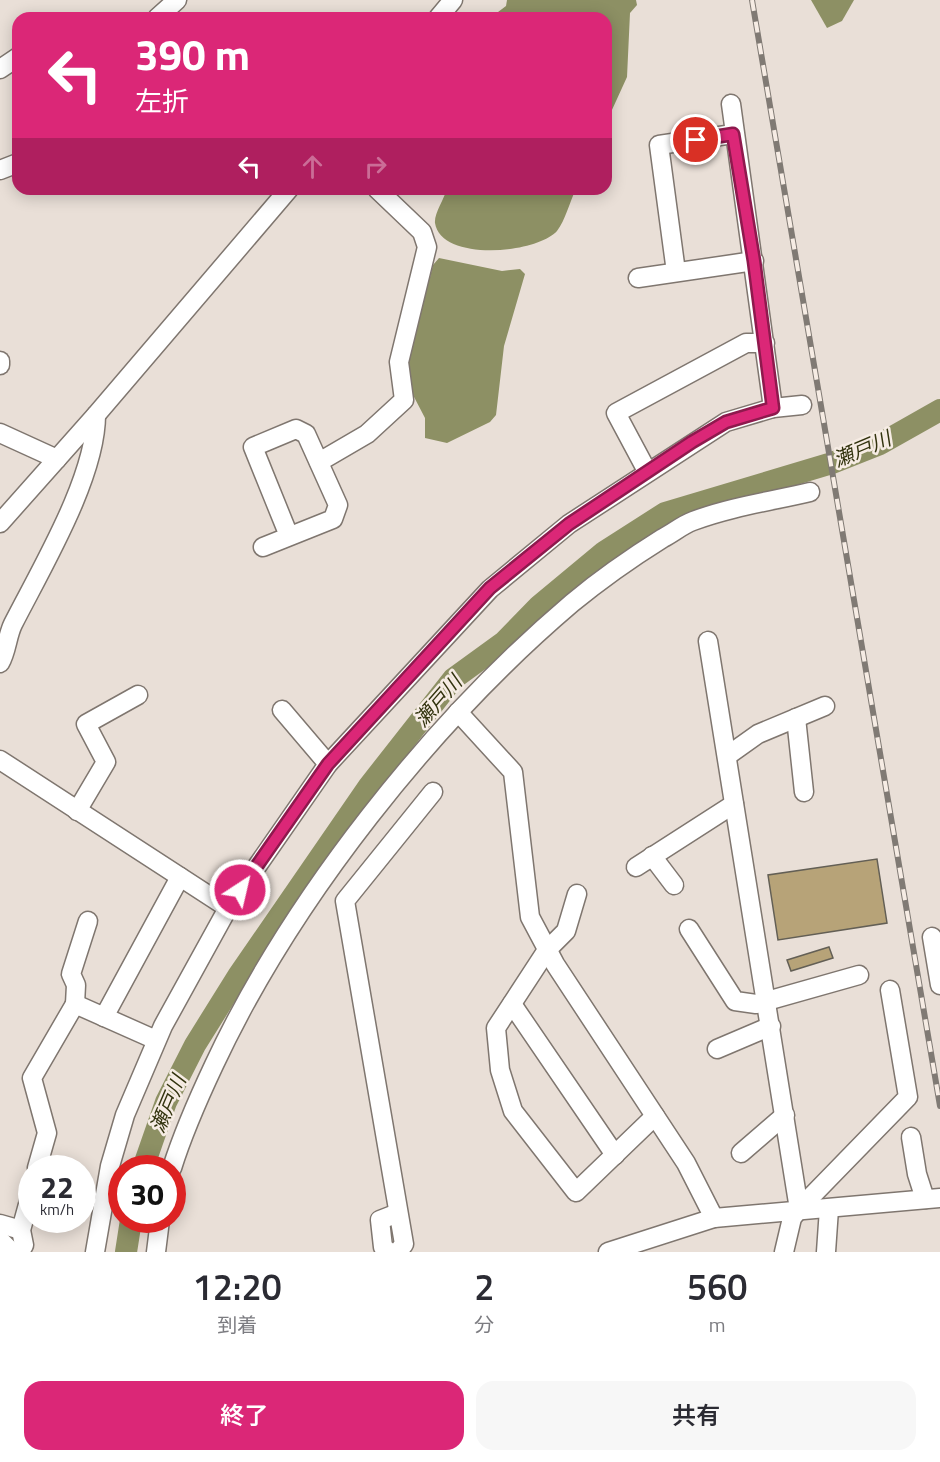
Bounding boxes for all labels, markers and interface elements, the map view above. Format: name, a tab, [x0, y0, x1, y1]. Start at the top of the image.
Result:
text: 390 m	[135, 22, 250, 86]
icon: left	[36, 36, 114, 114]
text: 左折	[135, 80, 189, 121]
pin	[670, 114, 721, 165]
icon: arrive	[679, 123, 712, 156]
icon: left	[233, 150, 266, 183]
icon: ahead	[296, 150, 329, 183]
icon: right	[359, 150, 392, 183]
water label: 瀬戸川	[828, 422, 897, 475]
water label: 瀬戸川	[406, 666, 470, 733]
position arrow	[208, 858, 272, 922]
water label: 瀬戸川	[142, 1068, 194, 1137]
speed limit sign: 30	[108, 1155, 186, 1233]
text: 22	[40, 1164, 74, 1210]
text: km/h	[40, 1198, 74, 1221]
text: 12:20	[193, 1259, 282, 1314]
text: 2	[474, 1259, 494, 1314]
text: 560	[687, 1259, 747, 1314]
text: 到着	[217, 1309, 257, 1340]
text: 分	[474, 1309, 494, 1340]
text: m	[709, 1309, 726, 1340]
button: 終了	[24, 1381, 464, 1450]
button: 共有	[476, 1381, 916, 1450]

